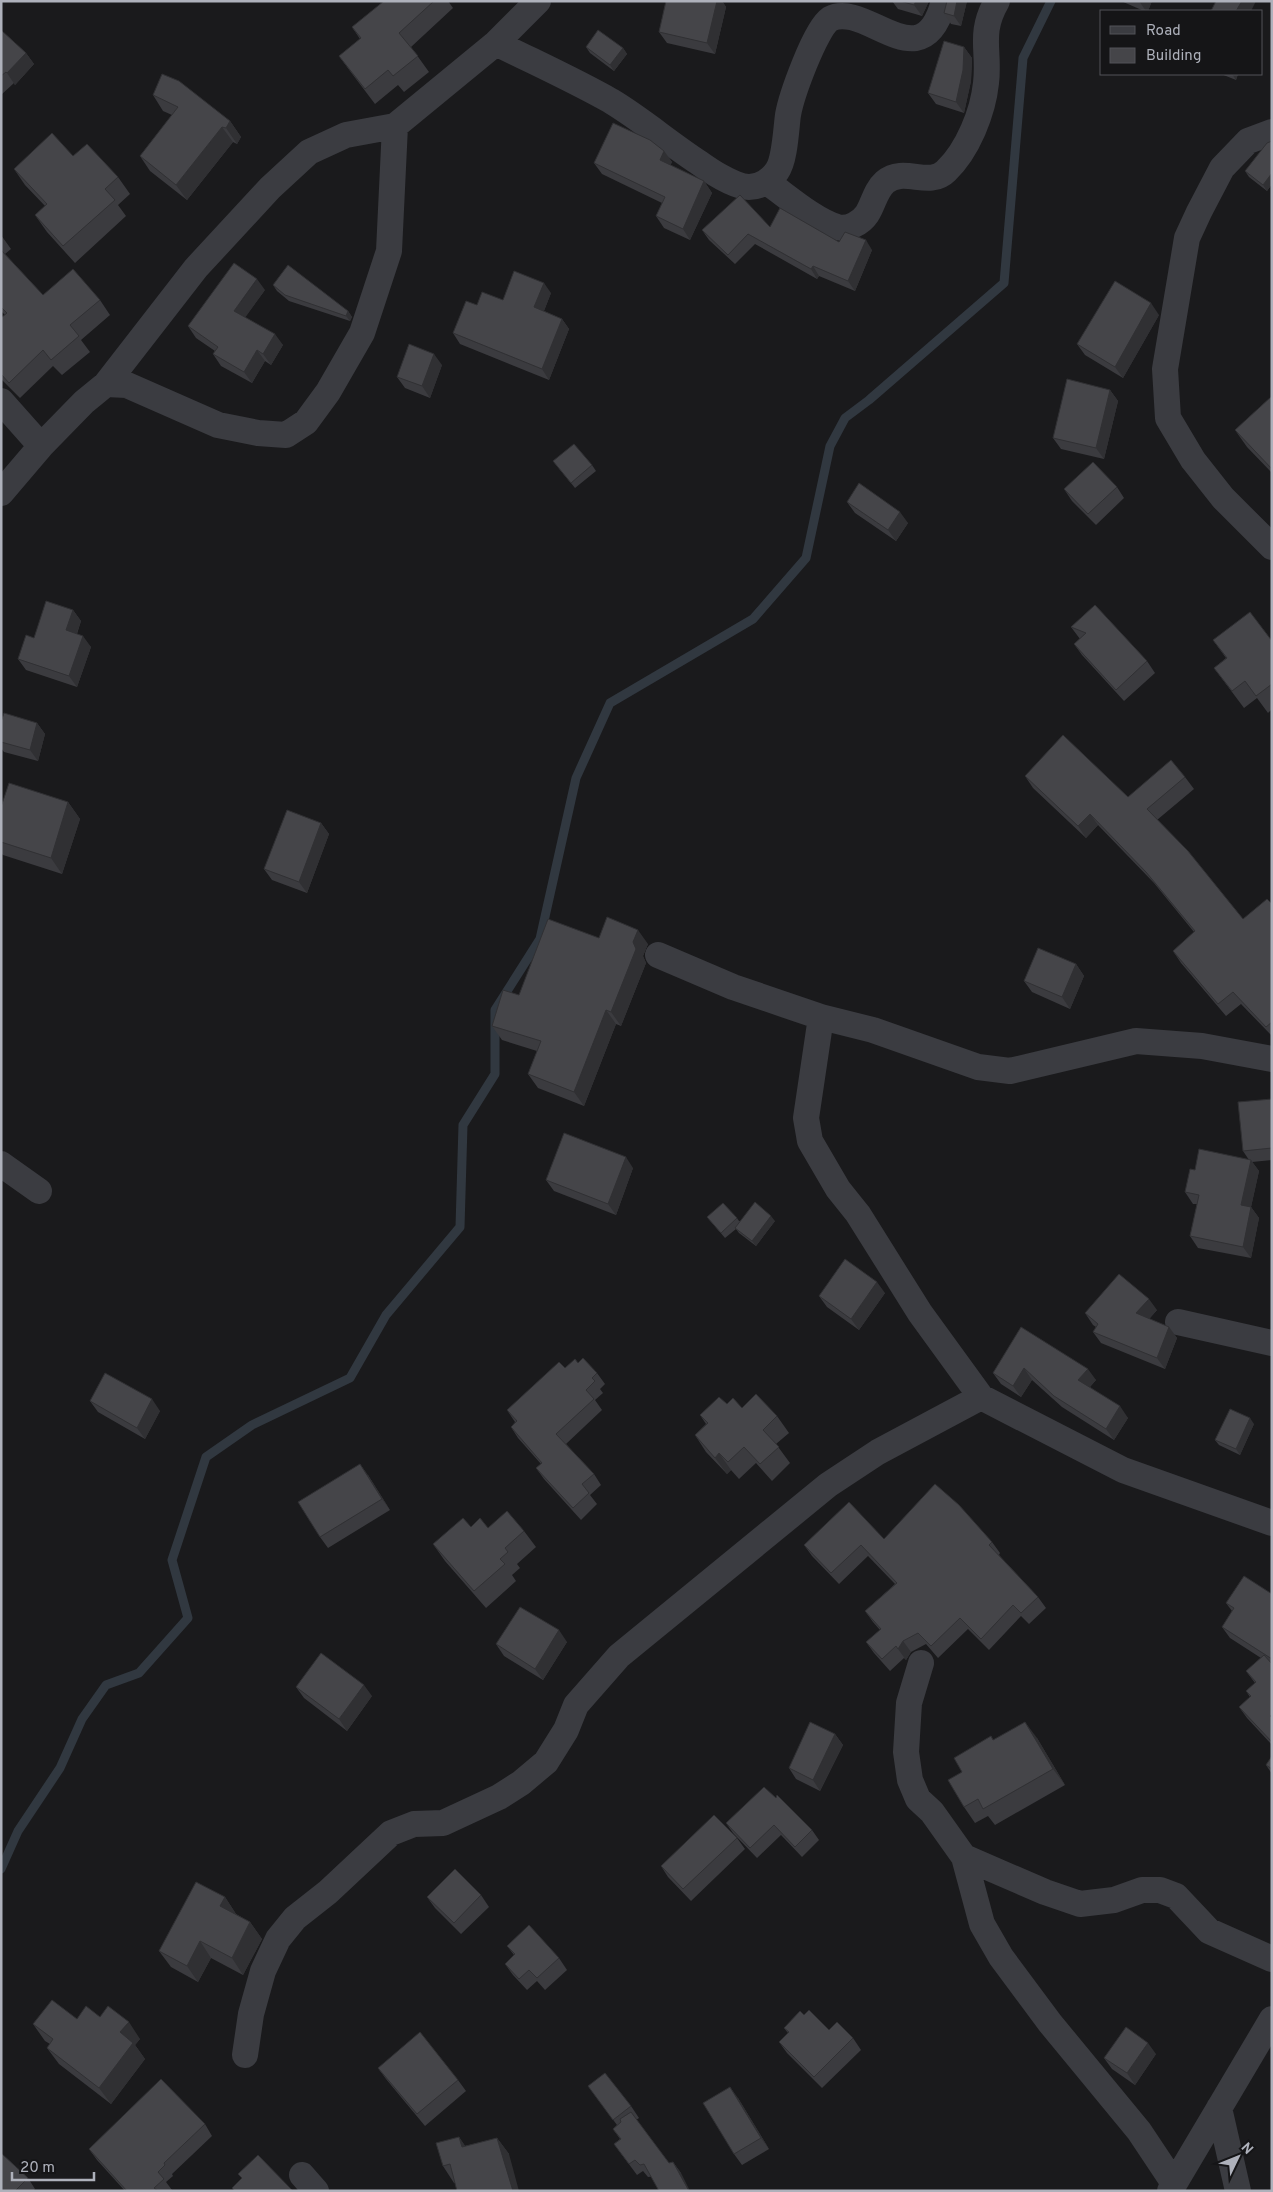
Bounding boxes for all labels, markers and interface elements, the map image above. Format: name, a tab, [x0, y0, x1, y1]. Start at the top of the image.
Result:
legend	[1100, 10, 1263, 75]
text: Road	[1146, 22, 1181, 41]
text: Building	[1146, 47, 1201, 66]
north arrow	[1213, 2132, 1263, 2182]
text: N	[1237, 2140, 1256, 2159]
scale bar	[12, 2150, 95, 2182]
text: 20 m	[20, 2159, 55, 2178]

